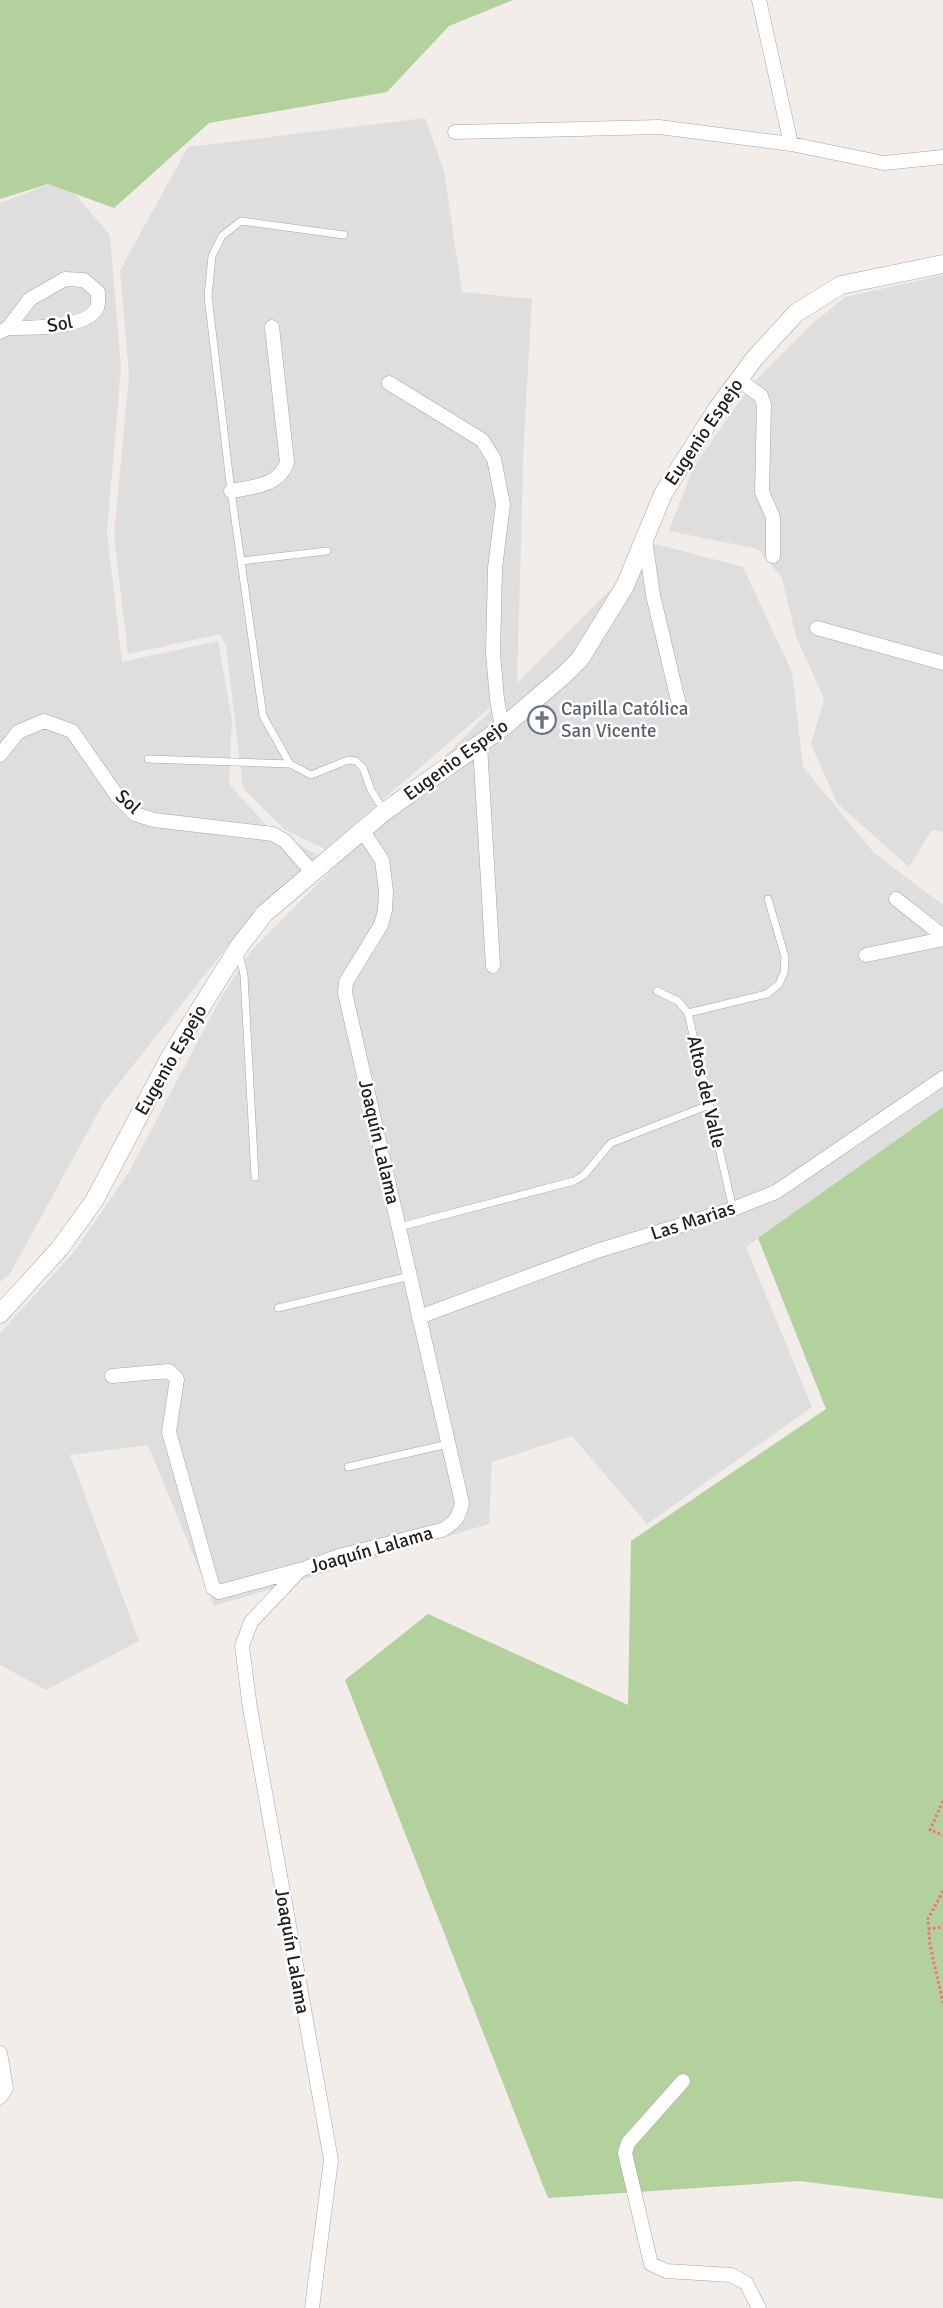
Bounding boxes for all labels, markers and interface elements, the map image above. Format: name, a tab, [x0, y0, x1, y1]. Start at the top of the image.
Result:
street label: Sol	[45, 310, 75, 338]
street label: Eugenio Espejo	[659, 374, 749, 490]
place label: Capilla Católica San Vicente	[561, 697, 688, 743]
church icon: Capilla Católica San Vicente	[527, 705, 557, 735]
street label: Eugenio Espejo	[399, 714, 513, 806]
street label: Sol	[110, 784, 146, 820]
street label: Eugenio Espejo	[130, 1000, 212, 1120]
street label: Altos del Valle	[681, 1033, 731, 1151]
street label: Joaquín Lalama	[353, 1077, 405, 1207]
street label: Las Marias	[648, 1196, 738, 1246]
street label: Joaquín Lalama	[306, 1521, 436, 1579]
street label: Joaquín Lalama	[269, 1886, 315, 2016]

